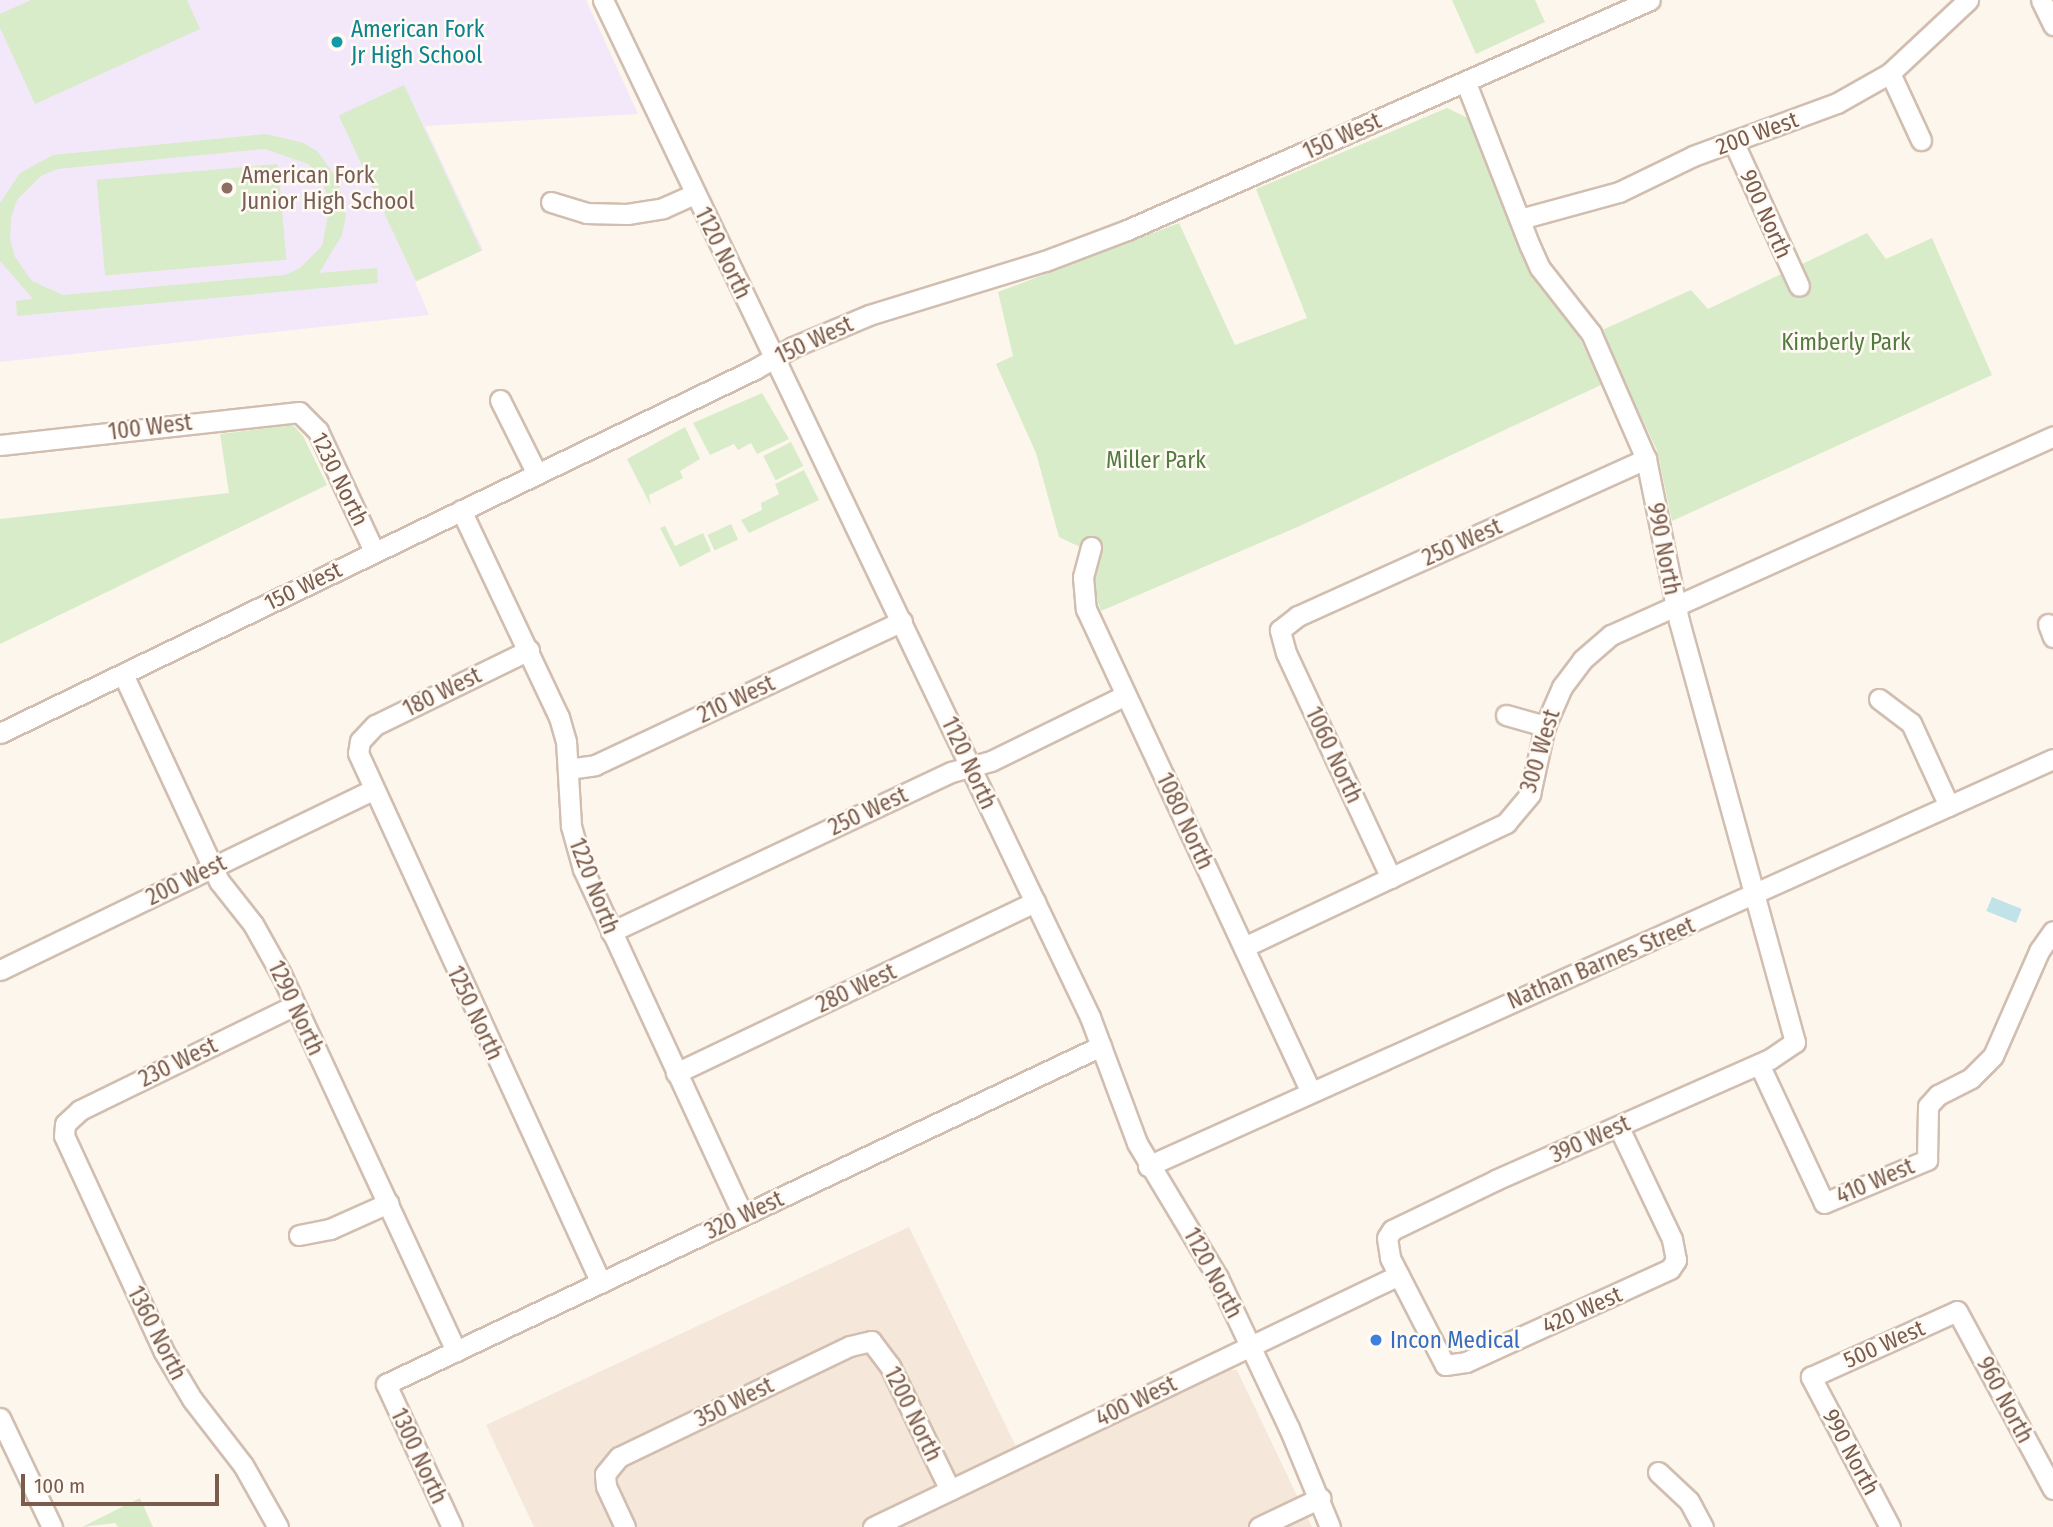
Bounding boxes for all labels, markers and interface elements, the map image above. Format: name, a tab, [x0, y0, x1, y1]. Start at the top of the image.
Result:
place label: American Fork Jr High School	[351, 15, 484, 69]
marker: American Fork Jr High School	[329, 34, 345, 50]
street label: 200 West	[1712, 105, 1802, 161]
street label: 150 West	[1299, 107, 1385, 165]
place label: American Fork Junior High School	[241, 161, 414, 215]
street label: 900 North	[1734, 165, 1798, 263]
marker: American Fork Junior High School	[219, 180, 235, 196]
street label: 1120 North	[689, 203, 757, 303]
street label: 150 West	[771, 310, 857, 370]
park label: Kimberly Park	[1781, 328, 1911, 356]
street label: 100 West	[107, 408, 193, 446]
street label: 1230 North	[306, 428, 374, 530]
park label: Miller Park	[1106, 446, 1206, 474]
street label: 990 North	[1642, 500, 1686, 598]
street label: 250 West	[1418, 512, 1506, 572]
street label: 150 West	[260, 555, 346, 617]
street label: 180 West	[398, 661, 486, 723]
street label: 210 West	[693, 669, 779, 729]
street label: 1060 North	[1300, 702, 1368, 808]
street label: 300 West	[1514, 706, 1566, 796]
street label: 1120 North	[936, 712, 1002, 814]
street label: 1080 North	[1151, 768, 1219, 874]
street label: 250 West	[824, 781, 912, 841]
street label: 1220 North	[563, 834, 625, 938]
street label: 200 West	[142, 849, 230, 911]
street label: Nathan Barnes Street	[1503, 911, 1699, 1015]
street label: 1290 North	[262, 956, 330, 1060]
street label: 280 West	[812, 958, 900, 1018]
street label: 1250 North	[441, 961, 509, 1065]
street label: 230 West	[134, 1031, 222, 1093]
street label: 390 West	[1546, 1109, 1634, 1169]
street label: 410 West	[1832, 1152, 1918, 1210]
street label: 320 West	[700, 1185, 788, 1245]
street label: 1120 North	[1178, 1223, 1248, 1323]
street label: 420 West	[1538, 1280, 1626, 1340]
street label: 1360 North	[122, 1281, 192, 1385]
street label: 500 West	[1839, 1314, 1929, 1374]
place label: Incon Medical	[1390, 1326, 1520, 1354]
marker: Incon Medical	[1368, 1332, 1384, 1348]
street label: 960 North	[1971, 1352, 2039, 1448]
street label: 1200 North	[878, 1362, 948, 1466]
street label: 400 West	[1091, 1370, 1181, 1432]
street label: 350 West	[690, 1371, 778, 1433]
street label: 1300 North	[385, 1404, 453, 1508]
street label: 990 North	[1817, 1404, 1885, 1500]
scale bar	[24, 1460, 222, 1504]
text: 100 m	[34, 1473, 85, 1499]

